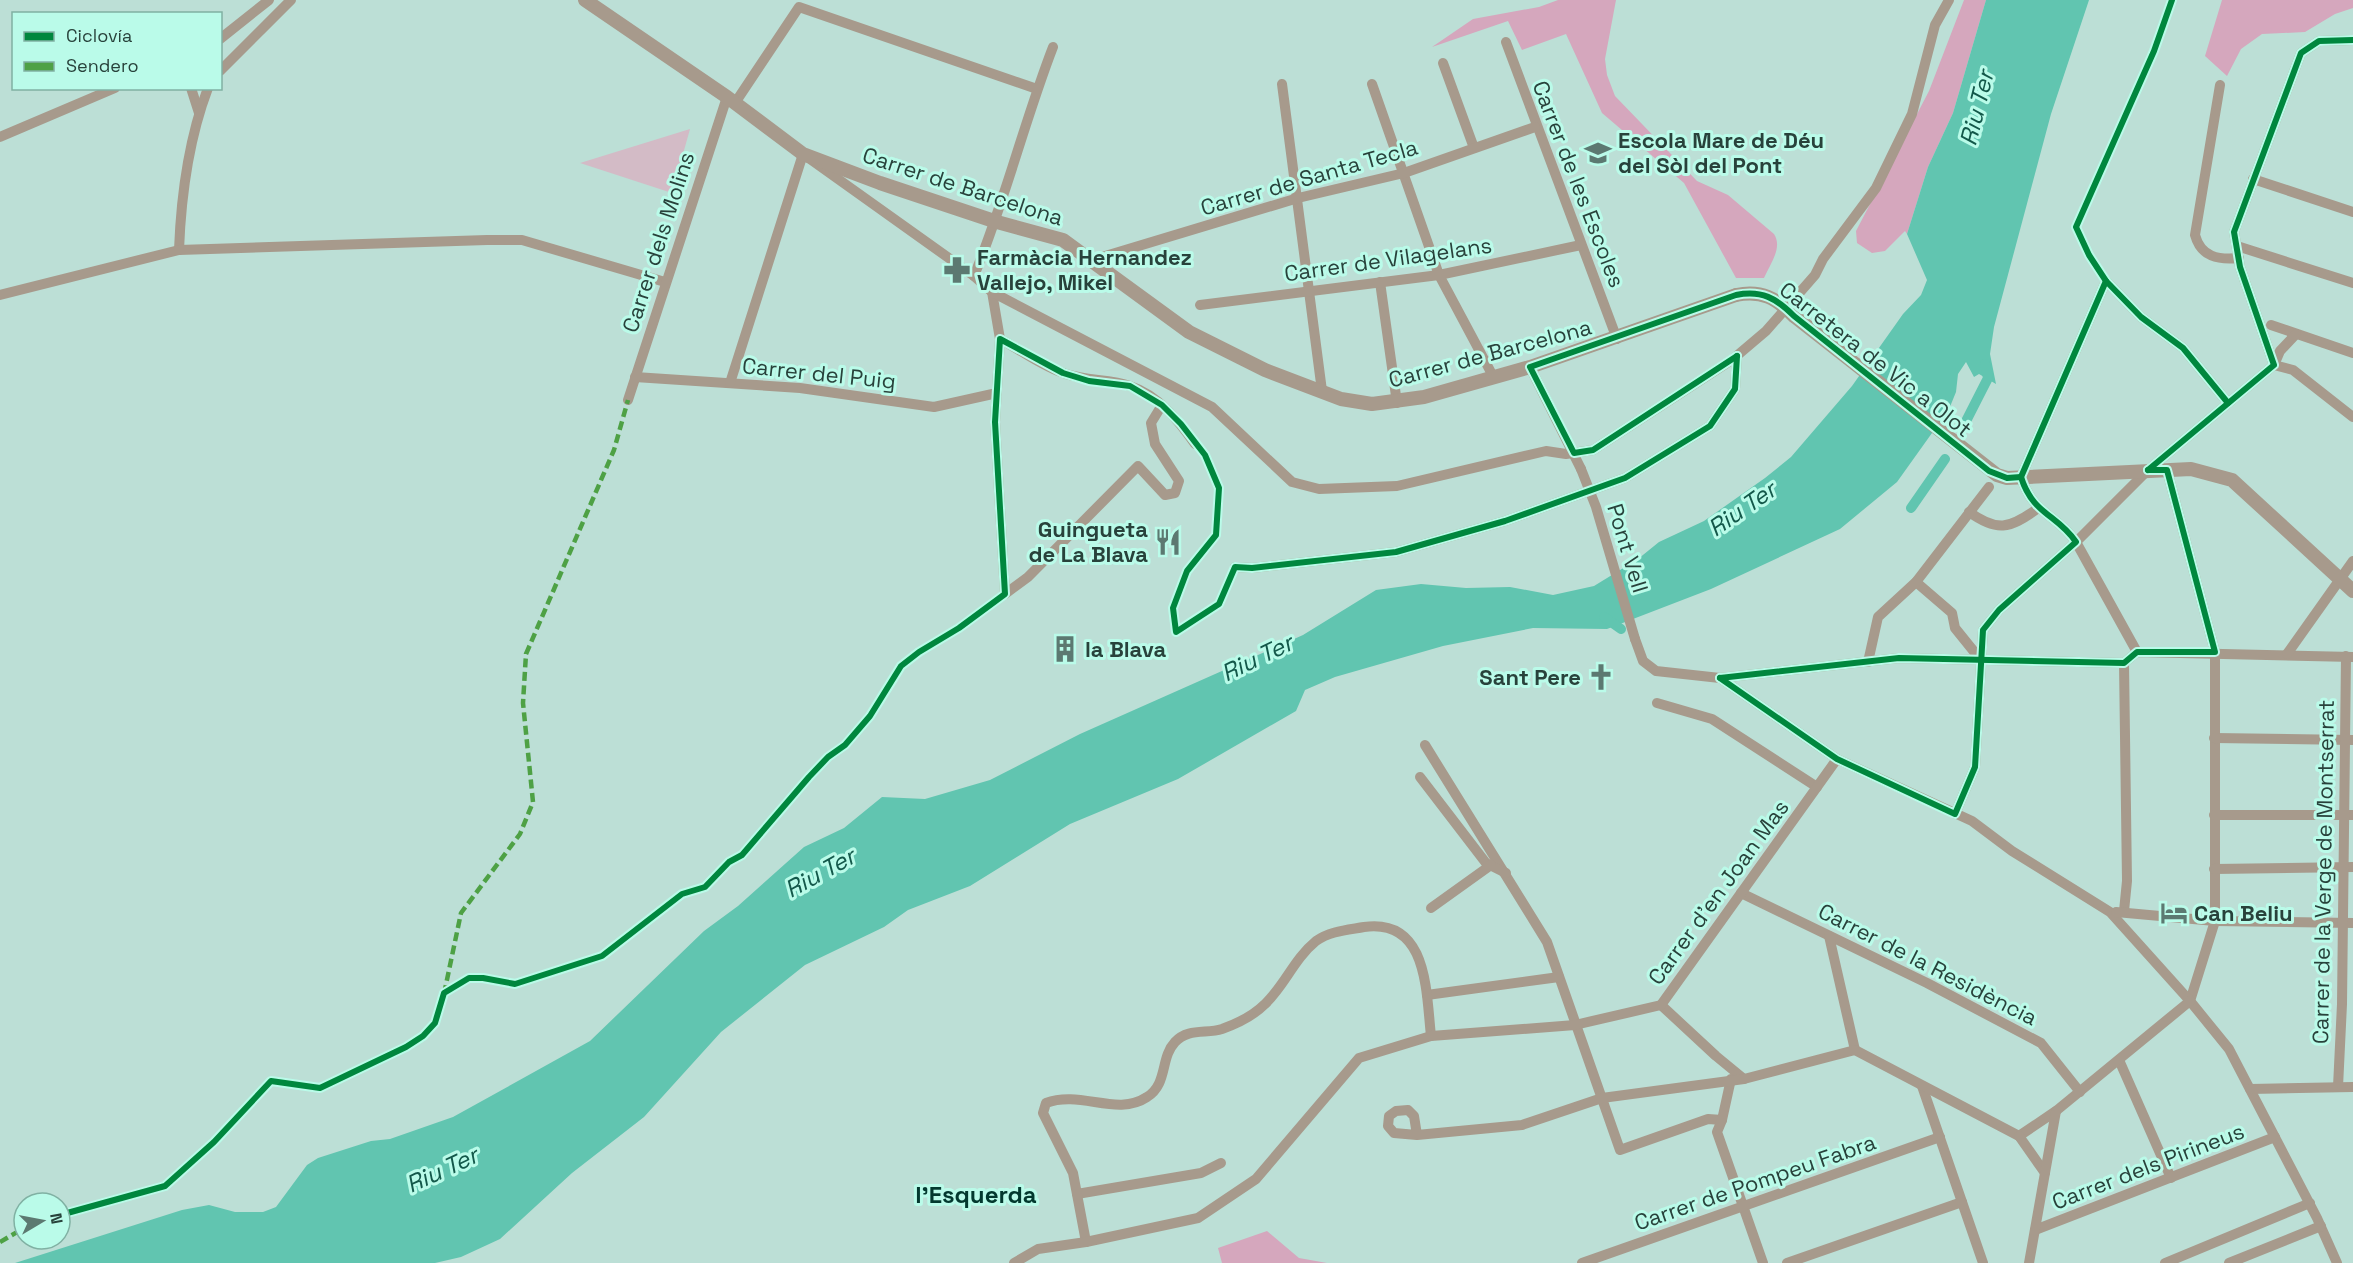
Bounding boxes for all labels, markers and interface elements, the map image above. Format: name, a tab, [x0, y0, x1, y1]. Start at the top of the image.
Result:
legend	[12, 12, 222, 90]
text: Ciclovía	[66, 24, 132, 47]
text: Sendero	[66, 54, 139, 77]
water label: Riu Ter	[1952, 64, 2001, 149]
street label: Carrer de les Escoles	[1527, 77, 1631, 291]
place label: Escola Mare de Déu del Sòl del Pont	[1618, 126, 1824, 179]
street label: Carrer de Santa Tecla	[1197, 132, 1421, 221]
school or university icon: Escola Mare de Déu del Sòl del Pont	[1583, 138, 1613, 168]
street label: Carrer de Barcelona	[859, 140, 1067, 232]
street label: Carrer dels Molins	[616, 148, 700, 336]
street label: Carrer de Vilagelans	[1282, 231, 1494, 287]
place label: Farmàcia Hernandez Vallejo, Mikel	[977, 243, 1192, 296]
pharmacy icon: Farmàcia Hernandez Vallejo, Mikel	[942, 255, 972, 285]
street label: Carretera de Vic a Olot	[1774, 275, 1978, 443]
street label: Carrer de Barcelona	[1385, 312, 1595, 394]
street label: Carrer del Puig	[741, 351, 897, 395]
water label: Riu Ter	[1702, 472, 1784, 543]
street label: Pont Vell	[1601, 500, 1655, 596]
place label: Guingueta de La Blava	[1028, 515, 1148, 568]
restaurant icon: Guingueta de La Blava	[1153, 527, 1183, 557]
water label: Riu Ter	[1216, 626, 1300, 688]
building icon: la Blava	[1050, 634, 1080, 664]
place label: la Blava	[1085, 635, 1167, 663]
church icon: Sant Pere	[1586, 662, 1616, 692]
place label: Sant Pere	[1479, 663, 1581, 691]
street label: Carrer de la Verge de Montserrat	[2306, 700, 2340, 1044]
street label: Carrer d'en Joan Mas	[1641, 794, 1795, 990]
water label: Riu Ter	[779, 839, 863, 905]
street label: Carrer de la Residència	[1814, 897, 2043, 1032]
hotel icon: Can Beliu	[2159, 898, 2189, 928]
place label: Can Beliu	[2194, 899, 2293, 927]
street label: Carrer dels Pirineus	[2048, 1116, 2248, 1216]
street label: Carrer de Pompeu Fabra	[1631, 1127, 1880, 1237]
water label: Riu Ter	[401, 1138, 486, 1200]
district label: l'Esquerda	[915, 1179, 1037, 1210]
north arrow	[12, 1191, 72, 1251]
text: N	[45, 1211, 68, 1226]

